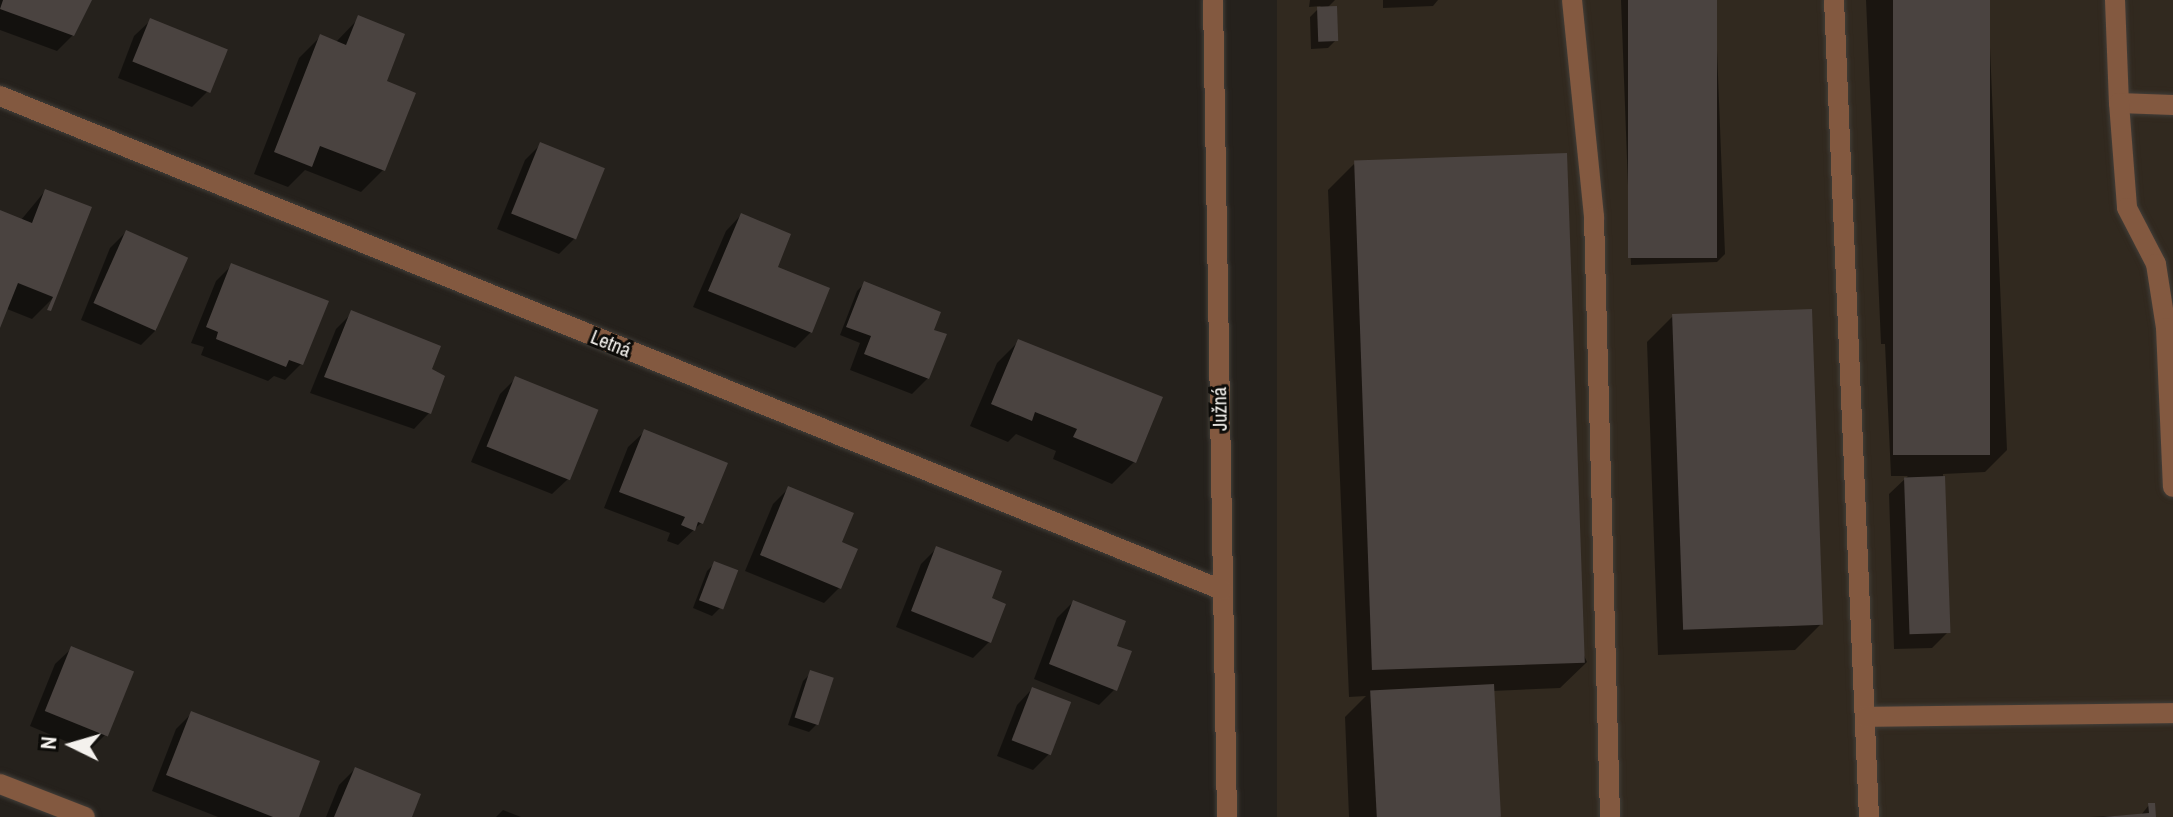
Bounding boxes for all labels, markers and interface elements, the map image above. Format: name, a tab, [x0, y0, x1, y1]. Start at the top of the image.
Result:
street label: Letná	[587, 324, 635, 362]
street label: Južná	[1207, 387, 1231, 431]
north arrow	[32, 705, 112, 785]
text: N	[33, 735, 64, 751]

